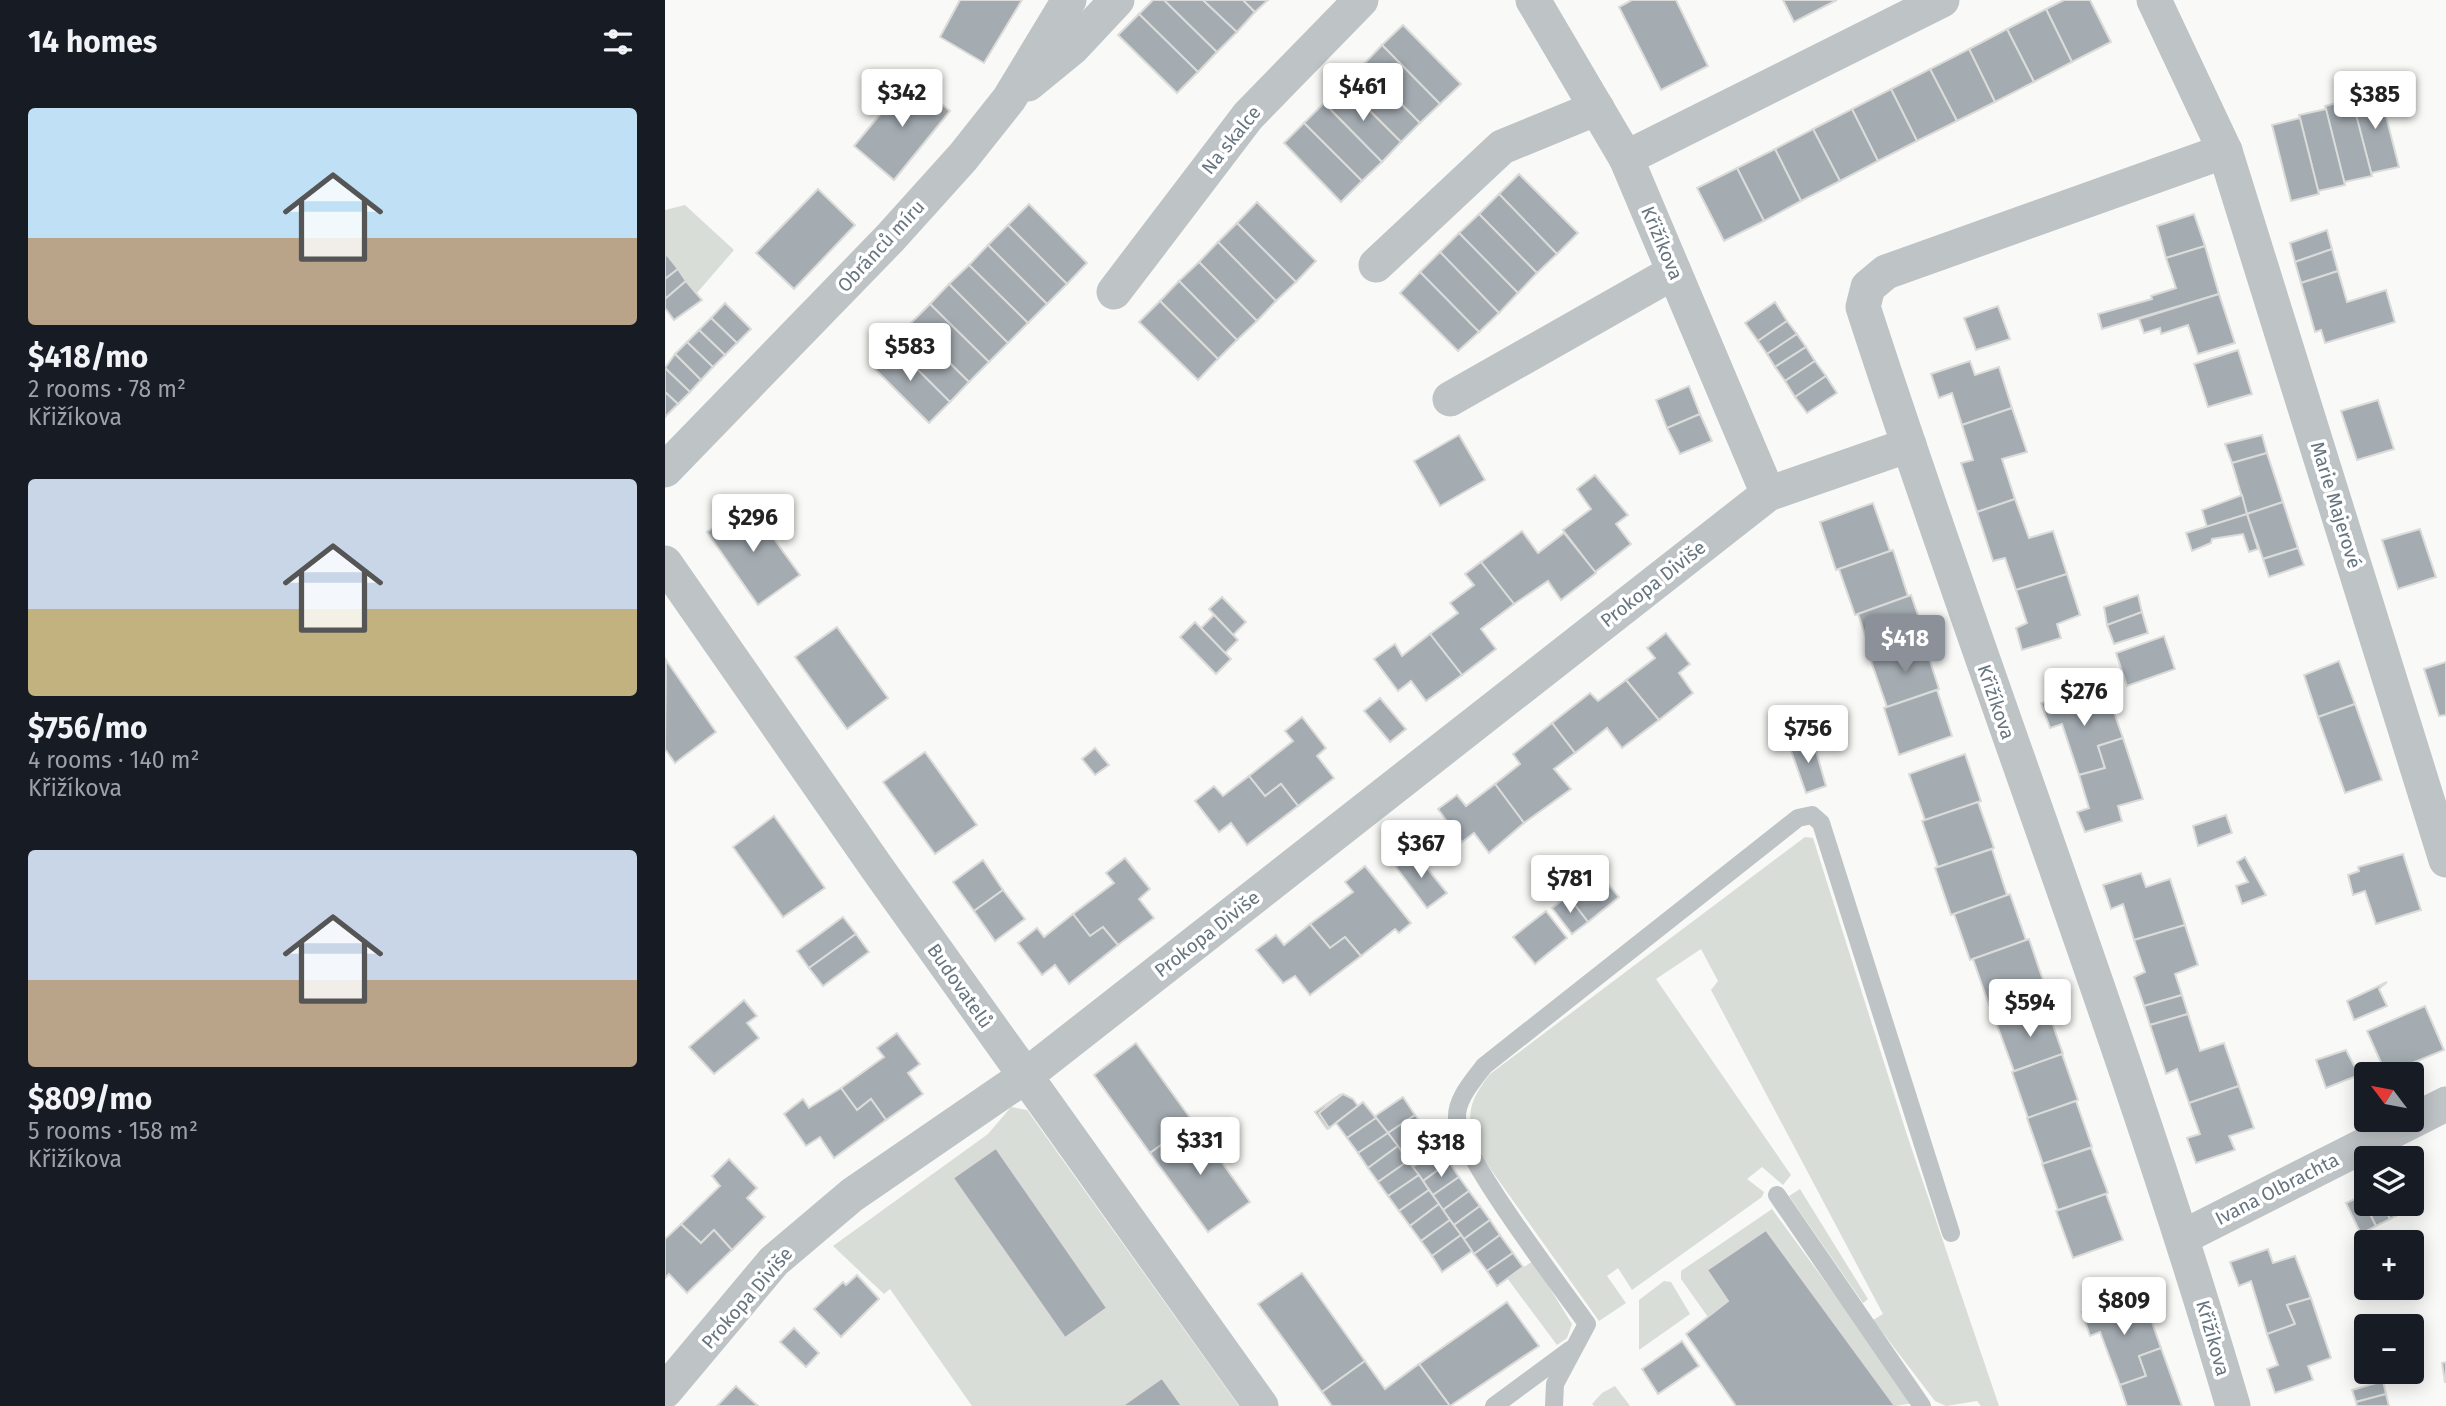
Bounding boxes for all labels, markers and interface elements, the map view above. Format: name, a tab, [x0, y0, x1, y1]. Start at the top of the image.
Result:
icon: filters	[599, 23, 637, 61]
text: 14 homes	[28, 24, 157, 60]
pin: $461	[1322, 64, 1404, 123]
pin: $342	[861, 69, 943, 129]
text: $461	[1339, 72, 1387, 100]
pin: $385	[2334, 72, 2416, 131]
text: $342	[878, 78, 926, 106]
text: $385	[2350, 80, 2400, 108]
street label: Na skalce	[1196, 101, 1266, 179]
icon: home	[270, 154, 396, 280]
street label: Obránců míru	[832, 195, 930, 297]
street label: Křižíkova	[1636, 203, 1688, 283]
pin: $583	[869, 324, 951, 383]
text: $583	[885, 332, 935, 360]
text: $418/mo	[28, 339, 148, 375]
text: 2 rooms · 78 m²	[28, 375, 186, 403]
text: Křižíkova	[28, 403, 122, 431]
street label: Marie Majerové	[2306, 439, 2366, 571]
pin: $296	[712, 494, 794, 554]
text: $296	[728, 503, 778, 531]
icon: home	[270, 525, 396, 651]
street label: Prokopa Diviše	[1596, 536, 1710, 632]
pin: $418	[1864, 616, 1946, 675]
text: $418	[1881, 624, 1929, 652]
street label: Křižíkova	[1972, 661, 2020, 743]
pin: $276	[2043, 668, 2125, 728]
text: $276	[2060, 677, 2108, 705]
pin: $756	[1767, 706, 1849, 765]
text: $756/mo	[28, 710, 148, 746]
text: $756	[1784, 714, 1832, 742]
text: 4 rooms · 140 m²	[28, 746, 199, 774]
text: Křižíkova	[28, 774, 122, 802]
pin: $367	[1380, 820, 1462, 880]
text: $367	[1397, 829, 1445, 857]
pin: $781	[1529, 856, 1611, 915]
text: $781	[1547, 864, 1593, 892]
street label: Prokopa Diviše	[1150, 886, 1264, 982]
icon: home	[270, 896, 396, 1022]
street label: Budovatelů	[922, 939, 998, 1033]
pin: $594	[1989, 979, 2071, 1039]
text: $594	[2005, 988, 2055, 1016]
north arrow	[2354, 1062, 2424, 1132]
map controls	[2354, 1062, 2424, 1384]
text: $809/mo	[28, 1081, 152, 1117]
text: 5 rooms · 158 m²	[28, 1117, 198, 1145]
pin: $331	[1159, 1118, 1241, 1177]
pin: $318	[1400, 1120, 1482, 1179]
text: $331	[1177, 1126, 1223, 1154]
text: $318	[1417, 1128, 1465, 1156]
text: Křižíkova	[28, 1145, 122, 1173]
button: layers	[2354, 1146, 2424, 1216]
street label: Ivana Olbrachta	[2211, 1148, 2343, 1230]
button: +	[2354, 1230, 2424, 1300]
street label: Prokopa Diviše	[697, 1242, 797, 1354]
pin: $809	[2083, 1278, 2165, 1337]
text: $809	[2098, 1286, 2150, 1314]
street label: Křižíkova	[2191, 1297, 2235, 1379]
button: −	[2354, 1314, 2424, 1384]

